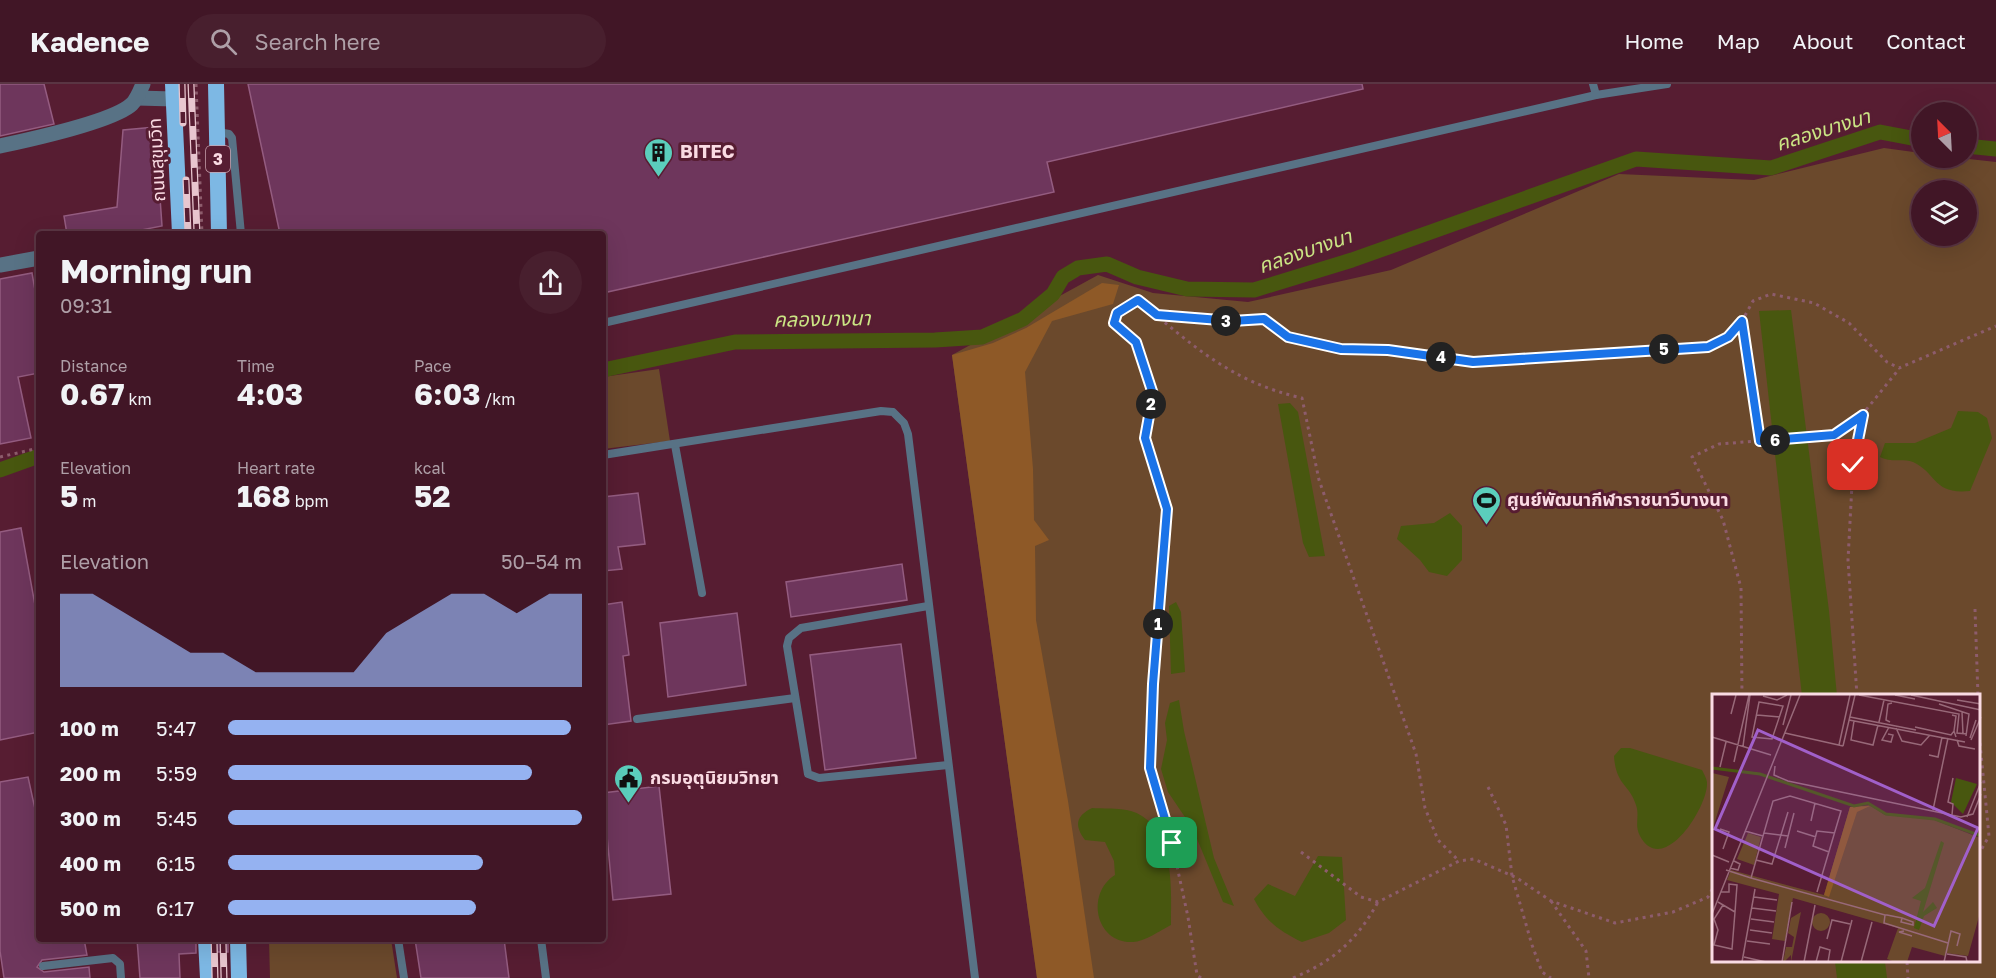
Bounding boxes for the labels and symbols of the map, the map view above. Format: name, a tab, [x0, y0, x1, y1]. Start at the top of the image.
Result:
north arrow	[1911, 102, 1977, 168]
water label: คลองบางนา	[1773, 103, 1874, 155]
street label: ถนนสุขุมวิท	[143, 118, 170, 203]
building icon: BITEC	[643, 136, 675, 178]
place label: BITEC	[680, 140, 735, 162]
road number: 3	[206, 146, 230, 172]
water label: คลองบางนา	[1255, 223, 1355, 277]
water label: คลองบางนา	[773, 305, 872, 331]
pin: 3	[1211, 306, 1241, 336]
pin: 5	[1649, 334, 1679, 364]
pin: 4	[1426, 342, 1456, 372]
pin: 2	[1136, 389, 1166, 419]
pin: 6	[1760, 425, 1790, 455]
pin	[1827, 439, 1878, 490]
sports icon: ศูนย์พัฒนากีฬาราชนาวีบางนา	[1470, 484, 1502, 526]
place label: ศูนย์พัฒนากีฬาราชนาวีบางนา	[1507, 488, 1729, 511]
pin: 1	[1143, 609, 1173, 639]
inset map	[1712, 694, 1981, 963]
public building icon: กรมอุตุนิยมวิทยา	[613, 762, 645, 804]
place label: กรมอุตุนิยมวิทยา	[650, 766, 779, 789]
pin	[1146, 817, 1197, 868]

